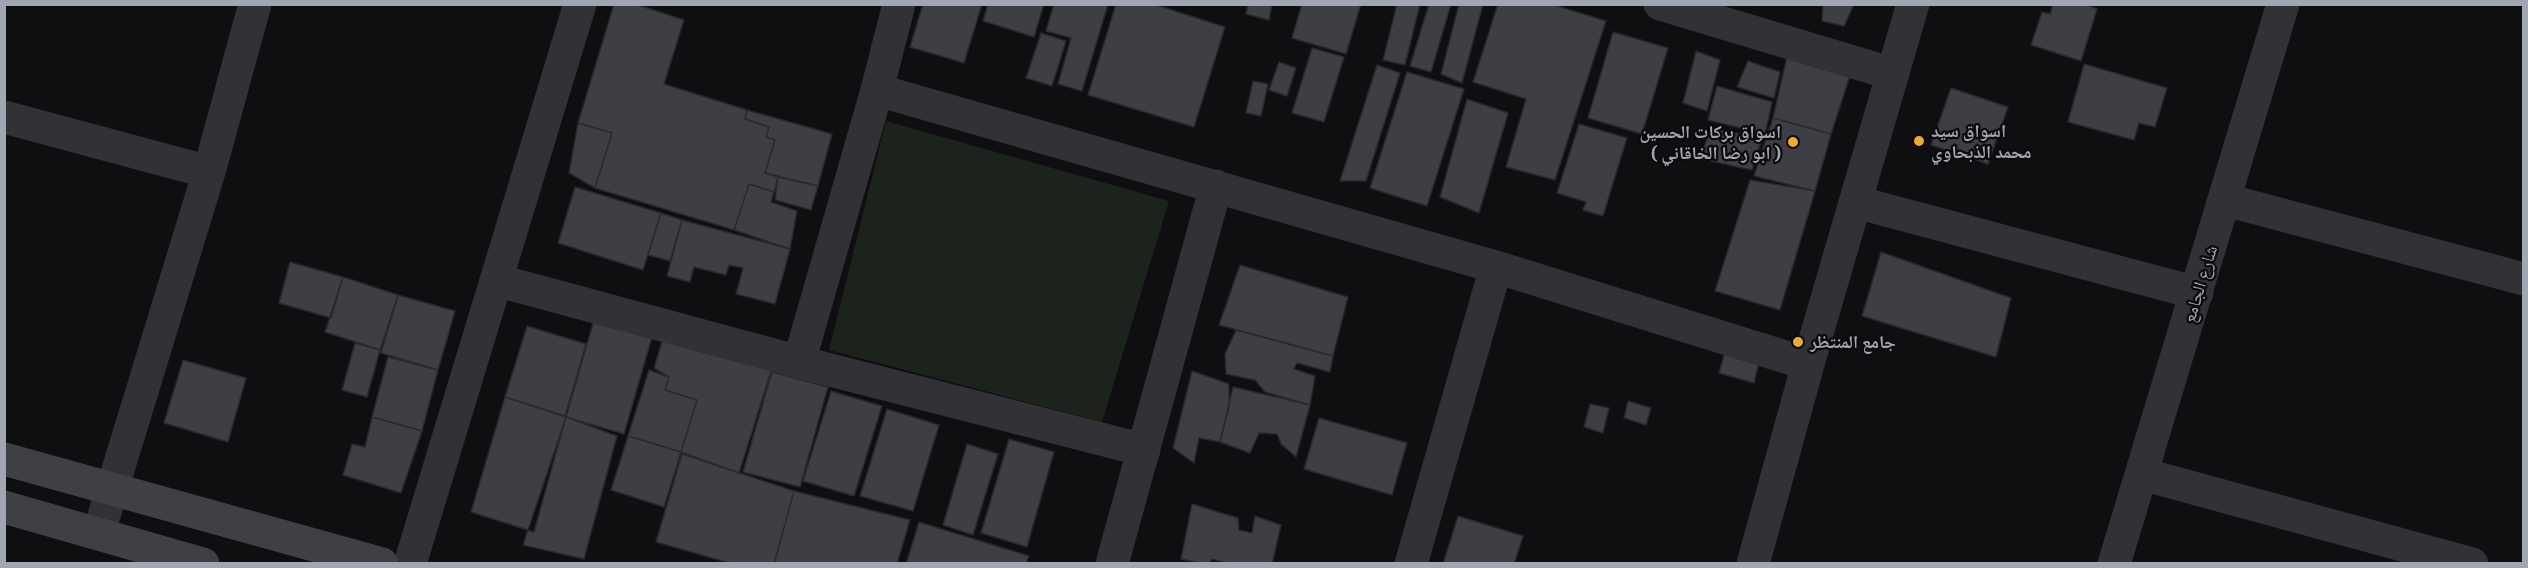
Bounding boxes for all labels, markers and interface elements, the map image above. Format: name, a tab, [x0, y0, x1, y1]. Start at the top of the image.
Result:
place label: اسواق سيد محمد الذبحاوي	[1931, 120, 2031, 162]
place label: اسواق بركات الحسين ( ابو رضا الخاقاني )	[1640, 121, 1781, 164]
marker: اسواق سيد محمد الذبحاوي	[1912, 134, 1926, 148]
marker: اسواق بركات الحسين ( ابو رضا الخاقاني )	[1786, 135, 1800, 149]
street label: شارع الجامع	[2178, 243, 2222, 325]
place label: جامع المنتظر	[1810, 331, 1896, 353]
marker: جامع المنتظر	[1791, 335, 1805, 349]

